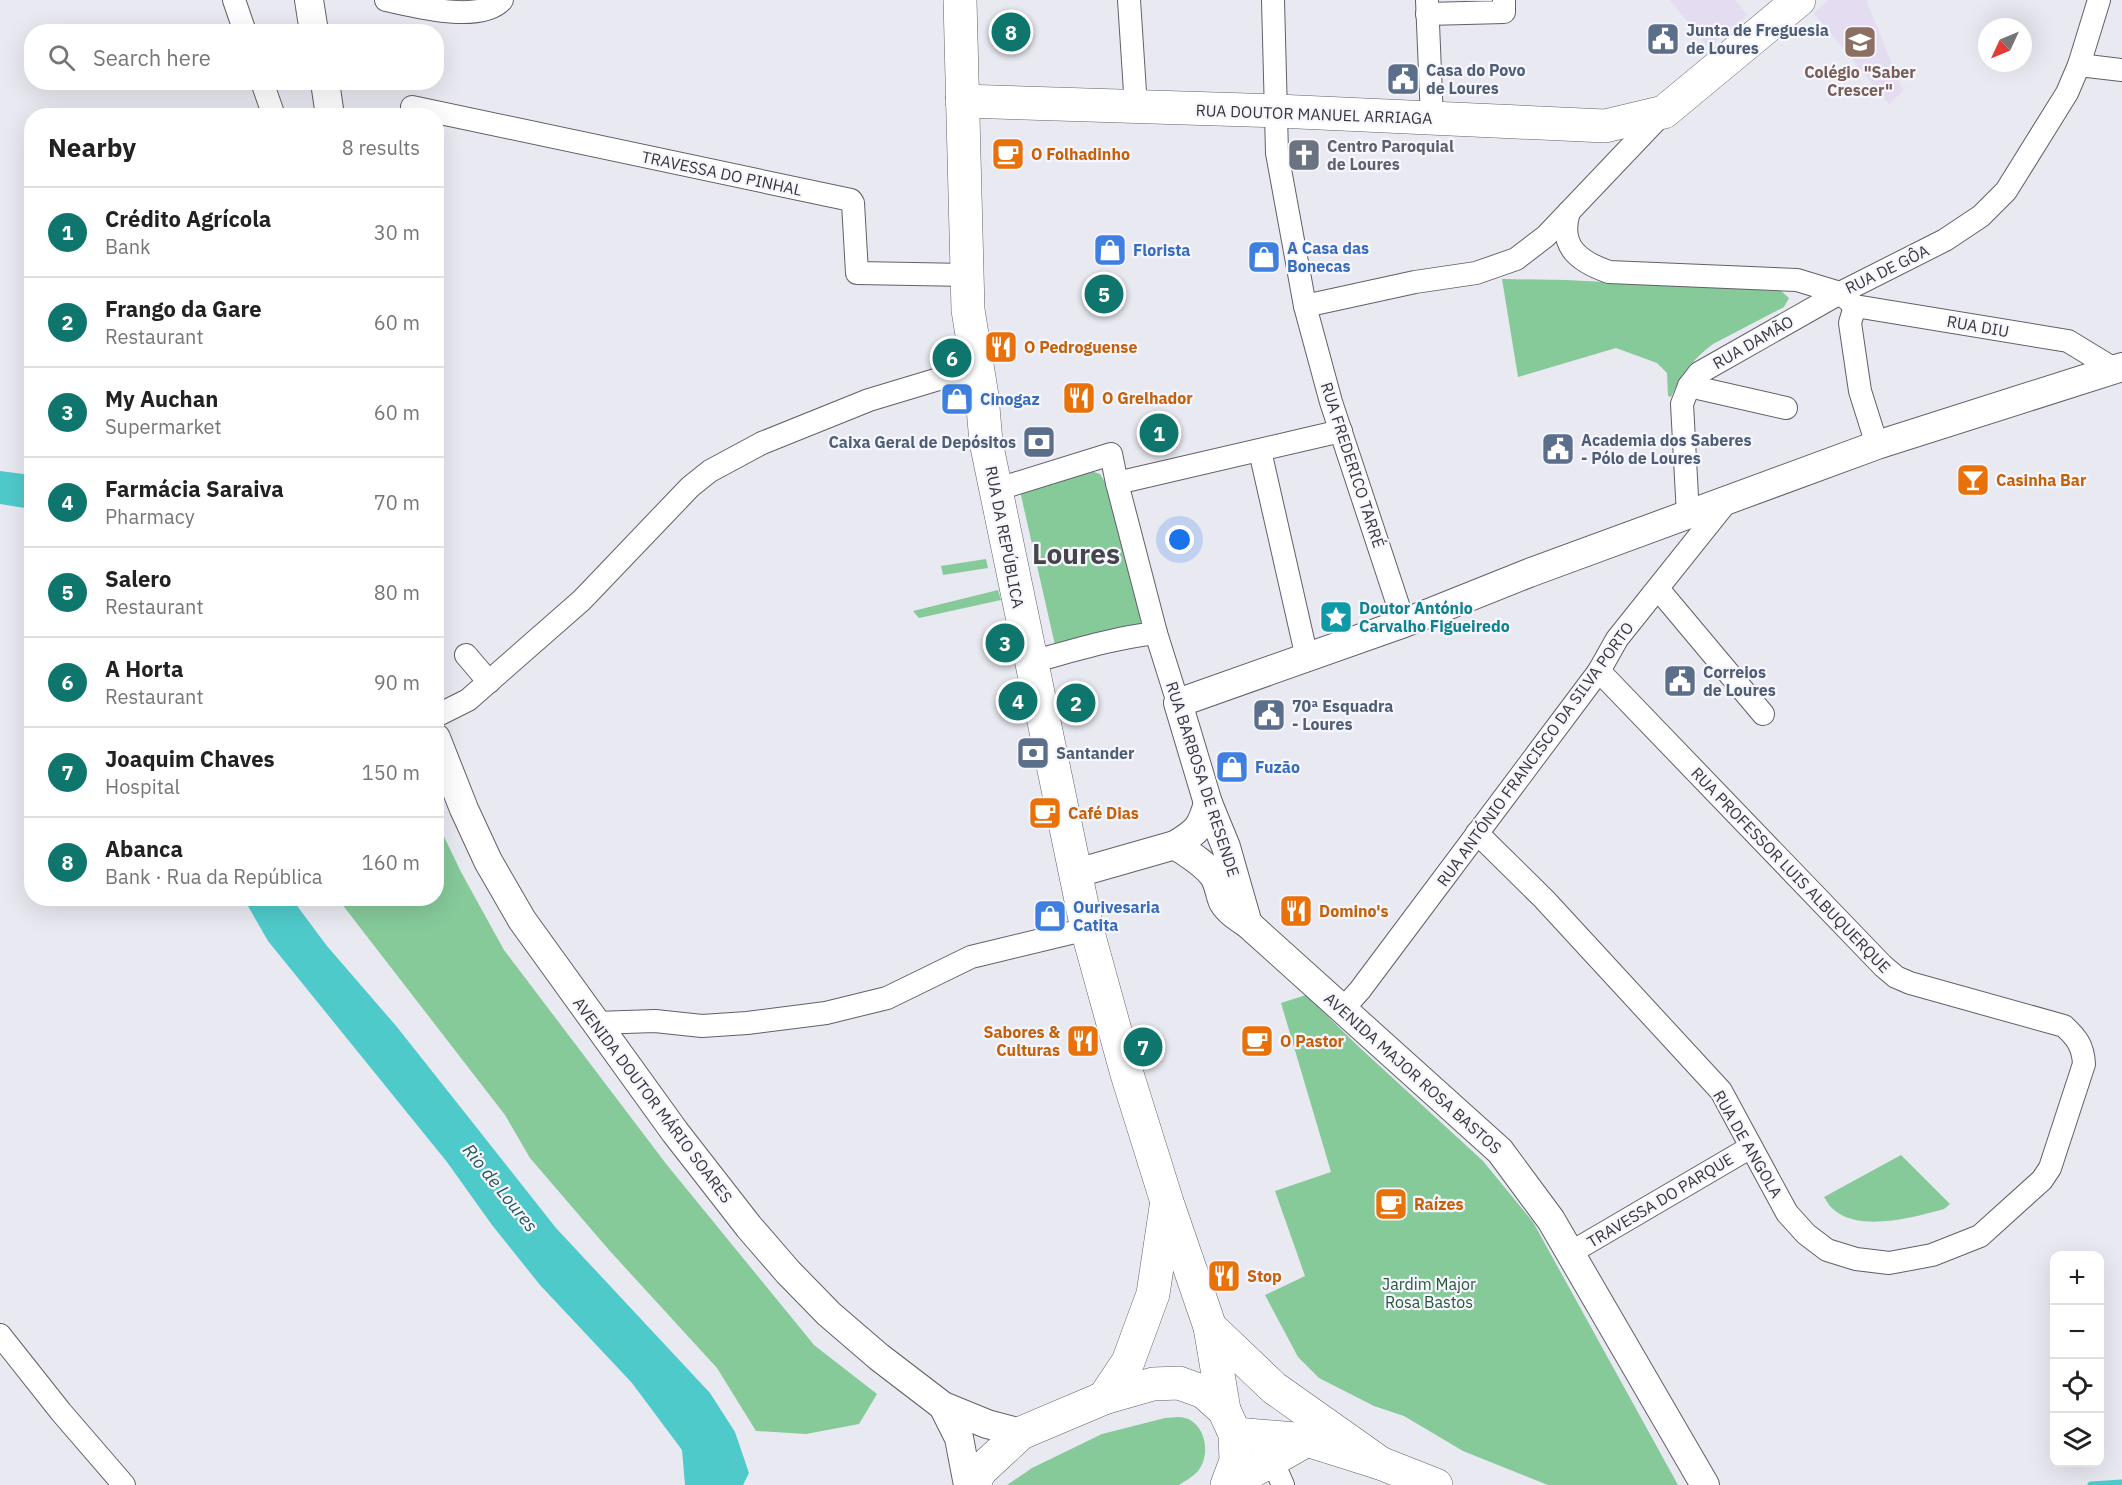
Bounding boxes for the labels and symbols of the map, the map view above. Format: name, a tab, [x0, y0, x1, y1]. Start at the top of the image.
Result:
pin: 8	[992, 9, 1030, 54]
north arrow	[1978, 18, 2032, 72]
place label: Junta de Freguesia de Loures	[1686, 20, 1829, 58]
public building icon: Junta de Freguesia de Loures	[1645, 21, 1681, 57]
school or university icon: Colégio "Saber Crescer"	[1842, 24, 1878, 60]
place label: Casa do Povo de Loures	[1426, 60, 1526, 98]
public building icon: Casa do Povo de Loures	[1385, 61, 1421, 97]
place label: Colégio "Saber Crescer"	[1804, 62, 1916, 100]
street label: RUA DOUTOR MANUEL ARRIAGA	[1195, 100, 1433, 128]
cafe icon: O Folhadinho	[990, 136, 1026, 172]
place label: Centro Paroquial de Loures	[1327, 136, 1454, 174]
church icon: Centro Paroquial de Loures	[1286, 137, 1322, 173]
place label: O Folhadinho	[1031, 144, 1130, 164]
street label: TRAVESSA DO PINHAL	[640, 146, 804, 200]
shop icon: Florista	[1092, 232, 1128, 268]
place label: A Casa das Bonecas	[1287, 238, 1369, 276]
shop icon: A Casa das Bonecas	[1246, 239, 1282, 275]
place label: Florista	[1133, 240, 1190, 260]
street label: RUA DE GÔA	[1842, 240, 1932, 298]
pin: 5	[1084, 272, 1124, 316]
street label: RUA DAMÃO	[1709, 311, 1797, 373]
street label: RUA DIU	[1945, 311, 2011, 341]
restaurant icon: O Pedroguense	[983, 329, 1019, 365]
pin: 6	[932, 336, 972, 380]
place label: O Pedroguense	[1024, 337, 1137, 357]
street label: RUA FREDERICO TARRÉ	[1317, 379, 1390, 550]
restaurant icon: O Grelhador	[1061, 380, 1097, 416]
shop icon: Cinogaz	[939, 381, 975, 417]
place label: O Grelhador	[1102, 388, 1193, 408]
place label: Cinogaz	[980, 389, 1040, 409]
pin: 1	[1140, 410, 1178, 456]
bank icon: Caixa Geral de Depósitos	[1021, 424, 1057, 460]
place label: Academia dos Saberes - Pólo de Loures	[1581, 430, 1752, 468]
public building icon: Academia dos Saberes - Pólo de Loures	[1540, 431, 1576, 467]
place label: Caixa Geral de Depósitos	[828, 432, 1016, 452]
bar icon: Casinha Bar	[1955, 462, 1991, 498]
street label: RUA DA REPÚBLICA	[981, 464, 1030, 610]
place label: Casinha Bar	[1996, 470, 2087, 490]
your location	[1165, 525, 1194, 554]
district label: Loures	[1032, 535, 1120, 572]
place label: Doutor António Carvalho Figueiredo	[1359, 598, 1510, 636]
place icon: Doutor António Carvalho Figueiredo	[1318, 599, 1354, 635]
street label: RUA ANTÓNIO FRANCISCO DA SILVA PORTO	[1431, 617, 1638, 890]
pin: 3	[986, 620, 1024, 666]
place label: Correios de Loures	[1703, 662, 1776, 700]
public building icon: Correios de Loures	[1662, 663, 1698, 699]
pin: 4	[998, 678, 1038, 724]
street label: RUA BARBOSA DE RESENDE	[1162, 679, 1244, 879]
pin: 2	[1056, 680, 1096, 726]
place label: 70ª Esquadra - Loures	[1292, 696, 1393, 734]
public building icon: 70ª Esquadra - Loures	[1251, 697, 1287, 733]
bank icon: Santander	[1015, 735, 1051, 771]
place label: Santander	[1056, 743, 1135, 763]
shop icon: Fuzão	[1214, 749, 1250, 785]
place label: Fuzão	[1255, 757, 1300, 777]
street label: RUA PROFESSOR LUIS ALBUQUERQUE	[1687, 763, 1895, 977]
cafe icon: Café Dias	[1027, 795, 1063, 831]
place label: Café Dias	[1068, 803, 1139, 823]
restaurant icon: Domino's	[1278, 893, 1314, 929]
place label: Ourivesaria Catita	[1073, 897, 1160, 935]
shop icon: Ourivesaria Catita	[1032, 898, 1068, 934]
place label: Domino's	[1319, 901, 1389, 921]
street label: AVENIDA MAJOR ROSA BASTOS	[1320, 988, 1506, 1158]
street label: AVENIDA DOUTOR MÁRIO SOARES	[569, 993, 738, 1207]
place label: Sabores & Culturas	[983, 1022, 1060, 1060]
restaurant icon: Sabores & Culturas	[1065, 1023, 1101, 1059]
cafe icon: O Pastor	[1239, 1023, 1275, 1059]
pin: 7	[1124, 1024, 1162, 1070]
place label: O Pastor	[1280, 1031, 1345, 1051]
street label: RUA DE ANGOLA	[1709, 1087, 1787, 1201]
water label: Rio de Loures	[458, 1139, 543, 1236]
street label: TRAVESSA DO PARQUE	[1583, 1148, 1737, 1252]
cafe icon: Raízes	[1373, 1186, 1409, 1222]
place label: Raízes	[1414, 1194, 1463, 1214]
restaurant icon: Stop	[1206, 1258, 1242, 1294]
place label: Stop	[1247, 1266, 1282, 1286]
park label: Jardim Major Rosa Bastos	[1382, 1274, 1476, 1312]

